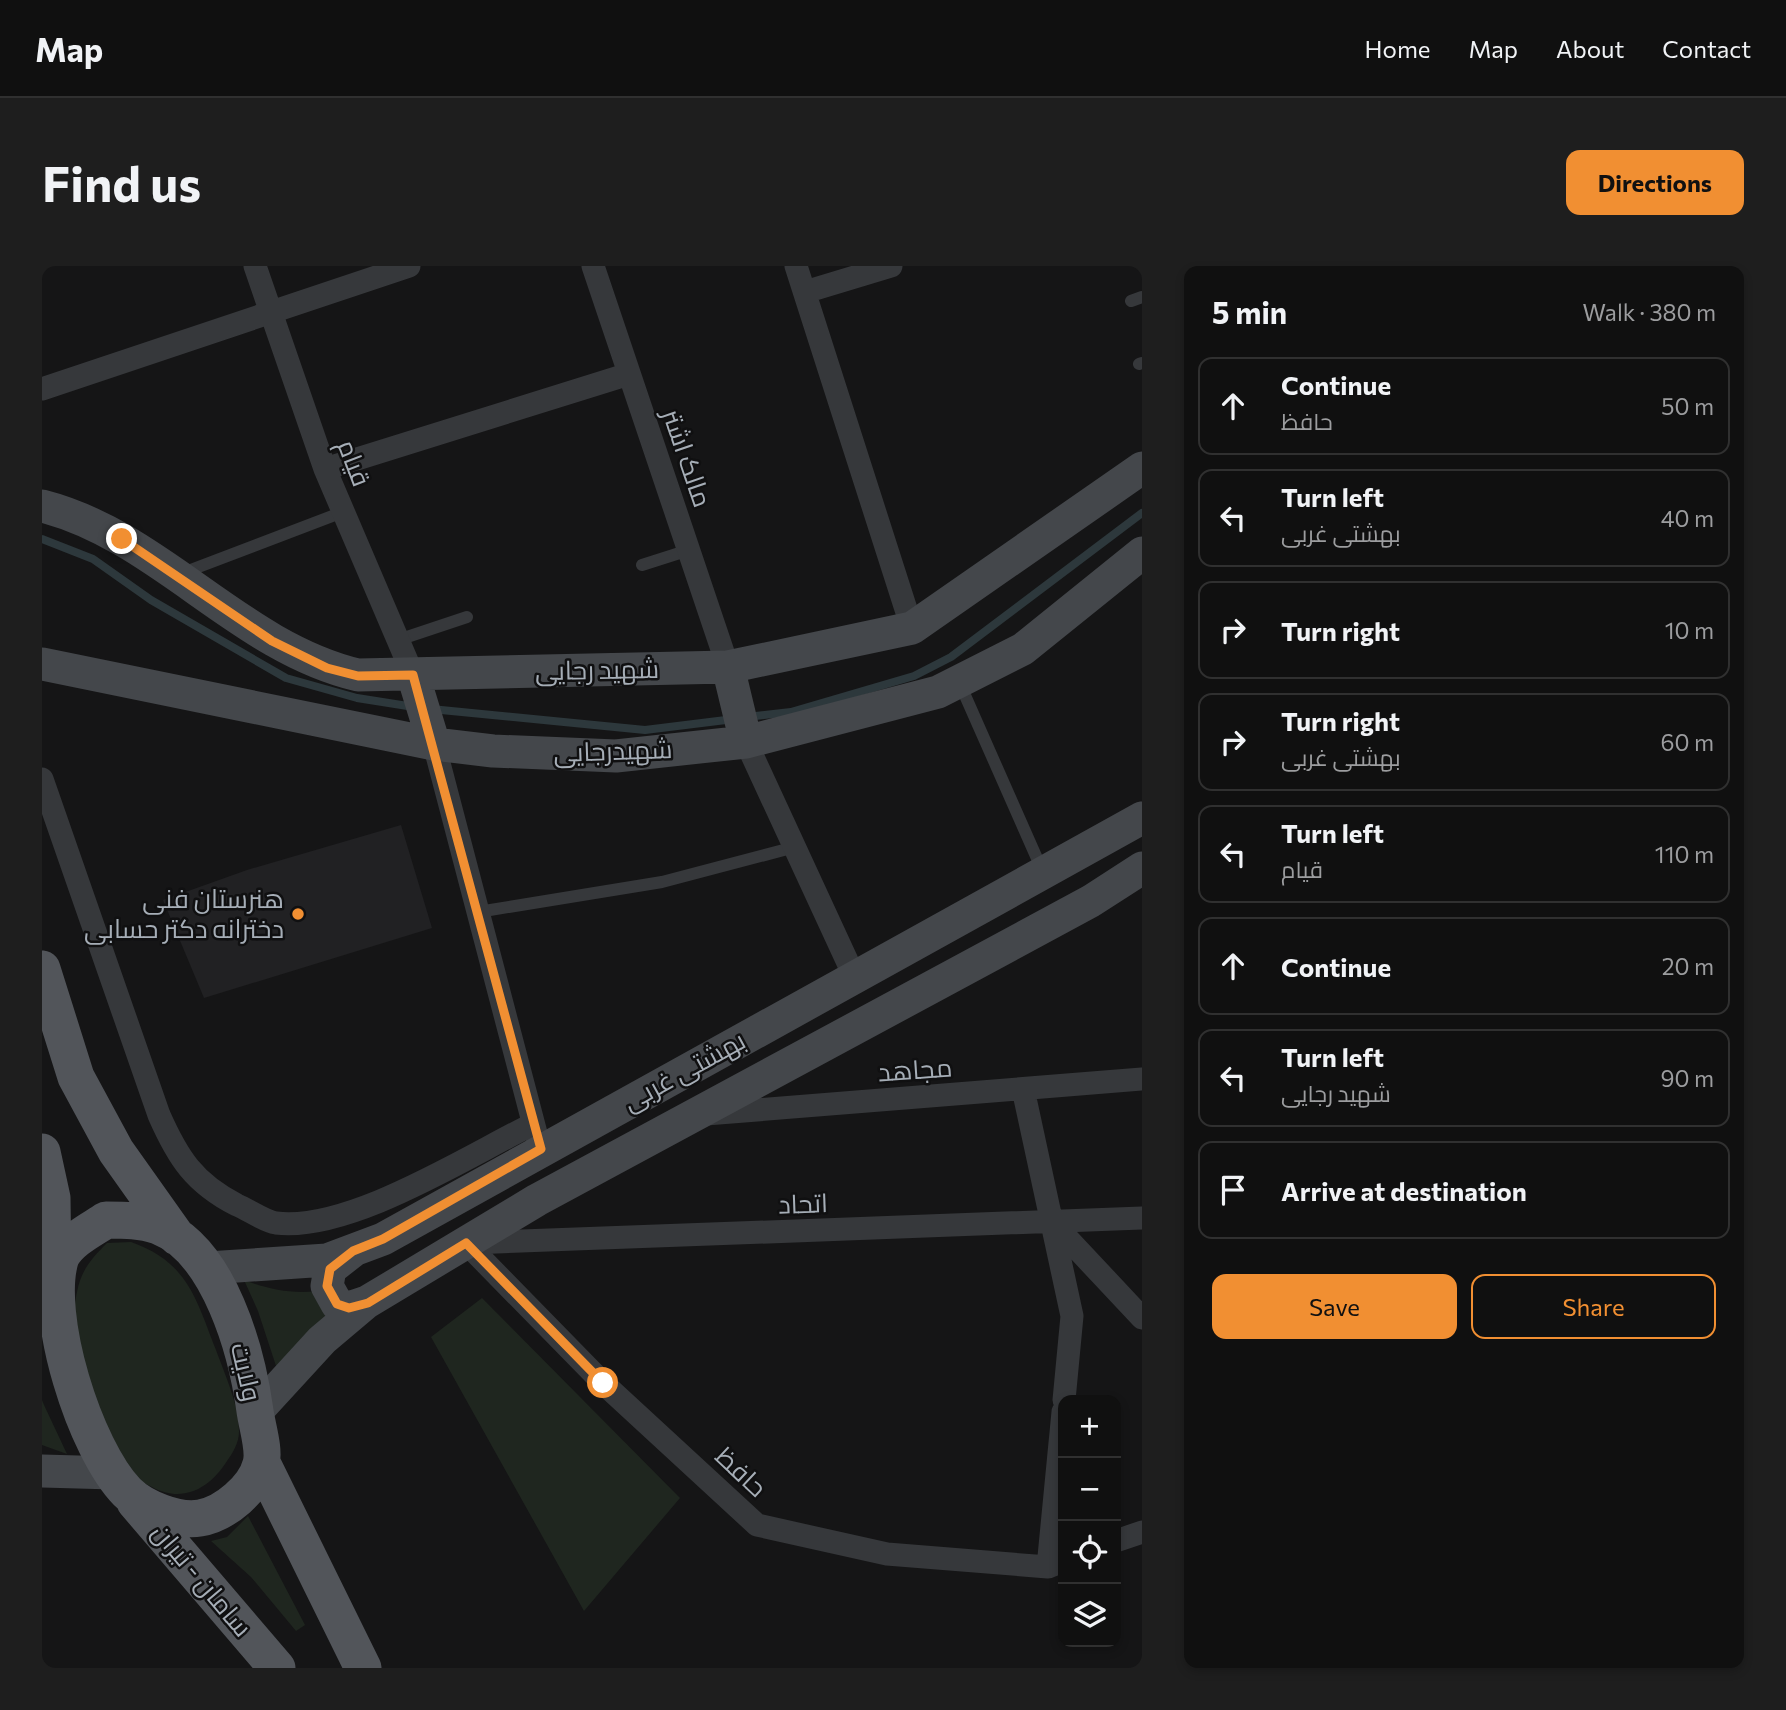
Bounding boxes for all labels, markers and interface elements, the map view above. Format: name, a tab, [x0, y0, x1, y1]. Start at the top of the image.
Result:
text: Map	[35, 28, 103, 69]
text: Home	[1365, 34, 1431, 63]
text: Map	[1469, 34, 1518, 63]
text: About	[1556, 34, 1624, 63]
text: Contact	[1662, 34, 1751, 63]
button: Directions	[1566, 150, 1744, 215]
text: Find us	[42, 152, 201, 212]
text: 5 min	[1212, 293, 1287, 330]
text: Walk · 380 m	[1583, 298, 1716, 326]
text: Continue	[1281, 369, 1391, 400]
icon: ahead	[1214, 387, 1252, 425]
text: 50 m	[1661, 392, 1714, 420]
street label: مالک اشتر	[656, 403, 720, 511]
text: حافظ	[1281, 407, 1333, 435]
street label: قیام	[329, 435, 378, 492]
text: Turn left	[1281, 481, 1384, 512]
icon: left	[1214, 499, 1252, 537]
text: 40 m	[1661, 504, 1714, 532]
text: بهشتی غربی	[1281, 519, 1401, 547]
route end	[106, 523, 137, 554]
icon: right	[1214, 611, 1252, 649]
text: Turn right	[1281, 615, 1400, 646]
text: 10 m	[1665, 616, 1714, 644]
street label: شهید رجایی	[535, 652, 659, 687]
text: Turn right	[1281, 705, 1400, 736]
icon: right	[1214, 723, 1252, 761]
text: 60 m	[1661, 728, 1714, 756]
street label: شهیدرجایی	[553, 732, 673, 769]
text: بهشتی غربی	[1281, 743, 1401, 771]
text: Turn left	[1281, 817, 1384, 848]
icon: left	[1214, 835, 1252, 873]
text: 110 m	[1655, 840, 1714, 868]
text: قیام	[1281, 855, 1323, 883]
place label: هنرستان فنی دخترانه دکتر حسابی	[84, 882, 284, 945]
marker: هنرستان فنی دخترانه دکتر حسابی	[290, 906, 306, 922]
icon: ahead	[1214, 947, 1252, 985]
text: Continue	[1281, 951, 1391, 982]
text: 20 m	[1662, 952, 1714, 980]
street label: بهشتی غربی	[617, 1023, 751, 1118]
text: Turn left	[1281, 1041, 1384, 1072]
street label: مجاهد	[877, 1050, 953, 1087]
icon: left	[1214, 1059, 1252, 1097]
text: 90 m	[1661, 1064, 1714, 1092]
text: شهید رجایی	[1281, 1079, 1391, 1107]
icon: arrive	[1214, 1171, 1252, 1209]
text: Arrive at destination	[1281, 1175, 1527, 1206]
street label: اتحاد	[778, 1186, 828, 1219]
button: Save	[1212, 1274, 1457, 1339]
button: Share	[1471, 1274, 1716, 1339]
street label: ولایت	[225, 1339, 269, 1404]
route start	[587, 1367, 618, 1398]
map controls	[1058, 1395, 1121, 1647]
button: +	[1058, 1395, 1121, 1458]
street label: حافظ	[710, 1440, 774, 1502]
button: −	[1058, 1458, 1121, 1521]
street label: سامان - تیران	[146, 1516, 260, 1643]
button: locate	[1058, 1521, 1121, 1584]
button: layers	[1058, 1584, 1121, 1647]

